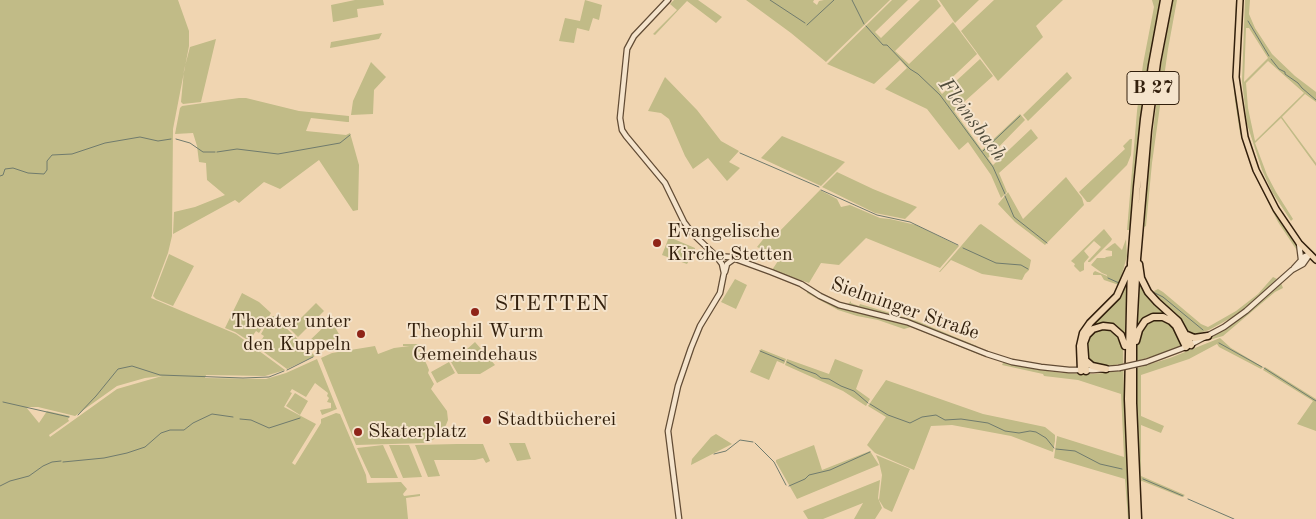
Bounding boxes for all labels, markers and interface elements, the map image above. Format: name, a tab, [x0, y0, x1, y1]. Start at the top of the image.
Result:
road number: B 27	[1127, 72, 1179, 105]
water label: Fleinsbach	[933, 73, 1011, 167]
place label: Evangelische Kirche Stetten	[667, 220, 793, 267]
marker: Evangelische Kirche Stetten	[651, 237, 663, 249]
street label: Sielminger Straße	[828, 272, 982, 346]
district label: STETTEN	[494, 291, 610, 317]
marker: Theophil Wurm Gemeindehaus	[469, 306, 481, 318]
place label: Theater unter den Kuppeln	[231, 310, 351, 357]
place label: Theophil Wurm Gemeindehaus	[406, 320, 544, 367]
marker: Theater unter den Kuppeln	[355, 328, 367, 340]
place label: Stadtbücherei	[497, 408, 616, 432]
marker: Stadtbücherei	[481, 414, 493, 426]
place label: Skaterplatz	[368, 420, 467, 444]
marker: Skaterplatz	[352, 426, 364, 438]

